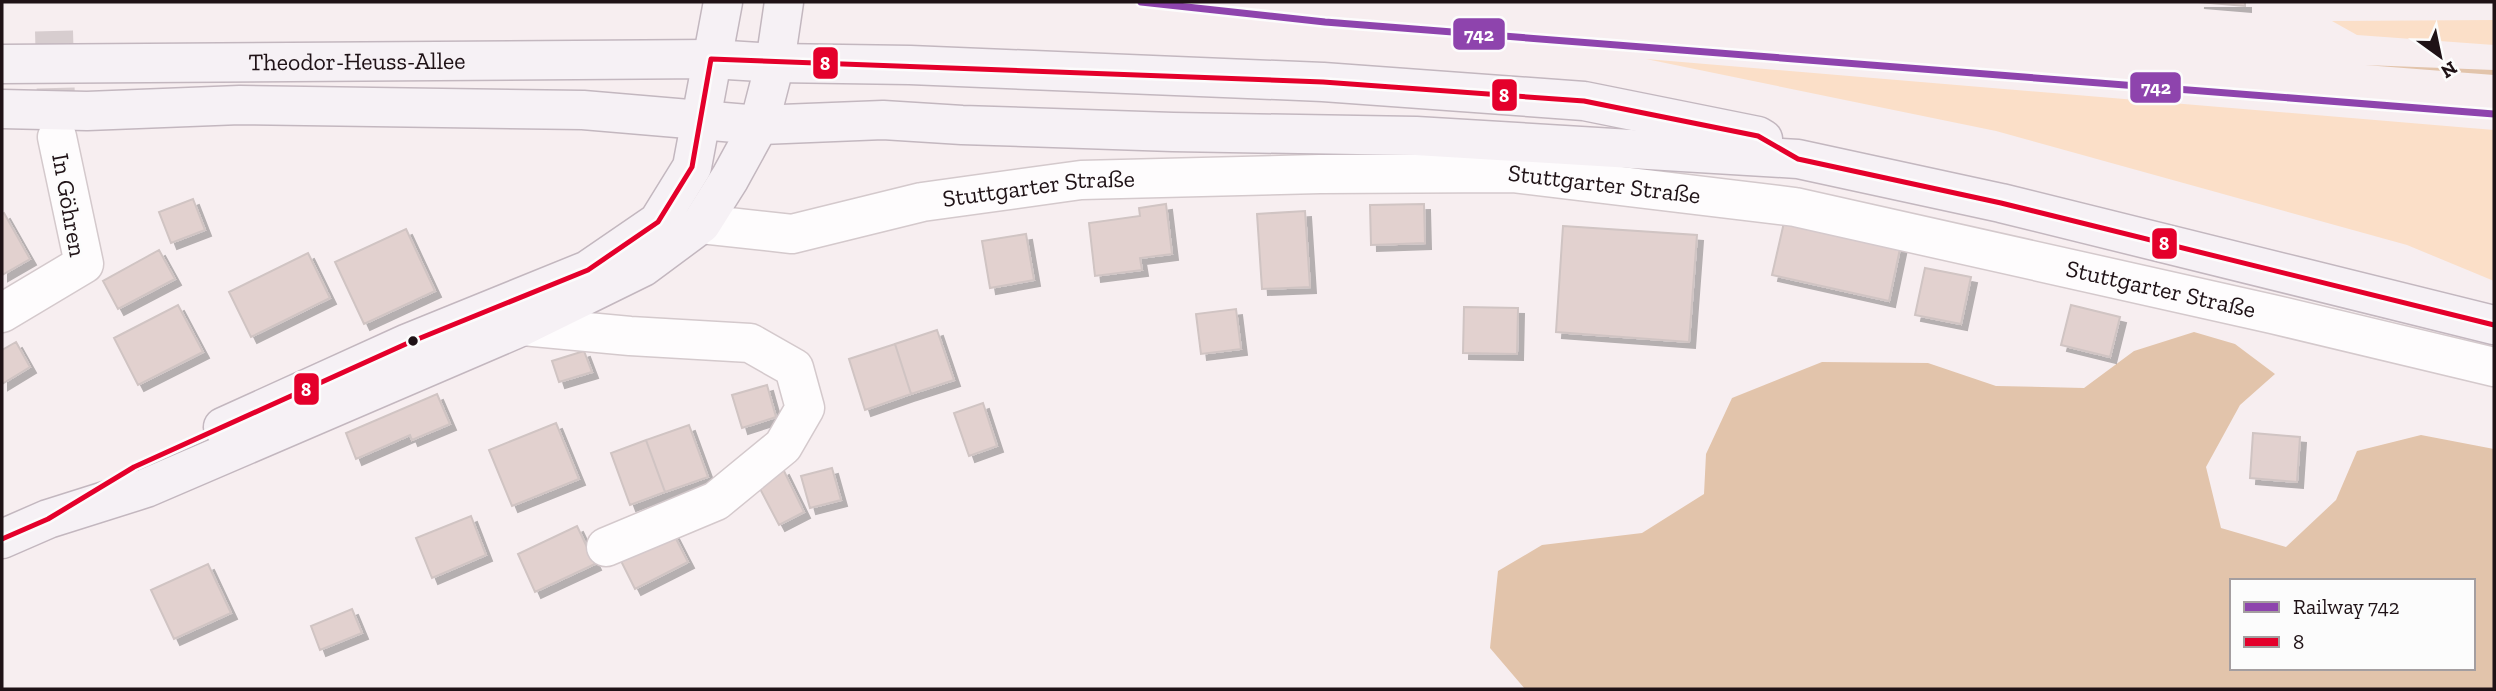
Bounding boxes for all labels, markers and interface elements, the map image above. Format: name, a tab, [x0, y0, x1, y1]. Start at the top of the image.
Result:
line badge: 742	[1452, 17, 1506, 51]
north arrow	[2405, 21, 2475, 91]
text: 742	[1464, 23, 1494, 46]
street label: Theodor-Heuss-Allee	[248, 46, 466, 76]
line badge: 8	[812, 46, 839, 80]
text: 8	[820, 52, 830, 75]
text: N	[2437, 56, 2461, 83]
line badge: 742	[2129, 71, 2182, 104]
text: 742	[2141, 76, 2171, 99]
line badge: 8	[1491, 78, 1518, 112]
text: 8	[1499, 84, 1509, 107]
street label: In Göhren	[46, 151, 93, 259]
street label: Stuttgarter Straße	[1507, 158, 1702, 210]
street label: Stuttgarter Straße	[941, 164, 1135, 213]
line badge: 8	[2151, 227, 2178, 260]
text: 8	[2159, 232, 2169, 255]
street label: Stuttgarter Straße	[2063, 253, 2259, 324]
unlabelled marker	[406, 334, 420, 348]
line badge: 8	[293, 372, 320, 406]
text: 8	[301, 378, 311, 401]
legend	[2230, 579, 2475, 670]
text: Railway 742	[2293, 594, 2400, 619]
text: 8	[2293, 629, 2304, 654]

